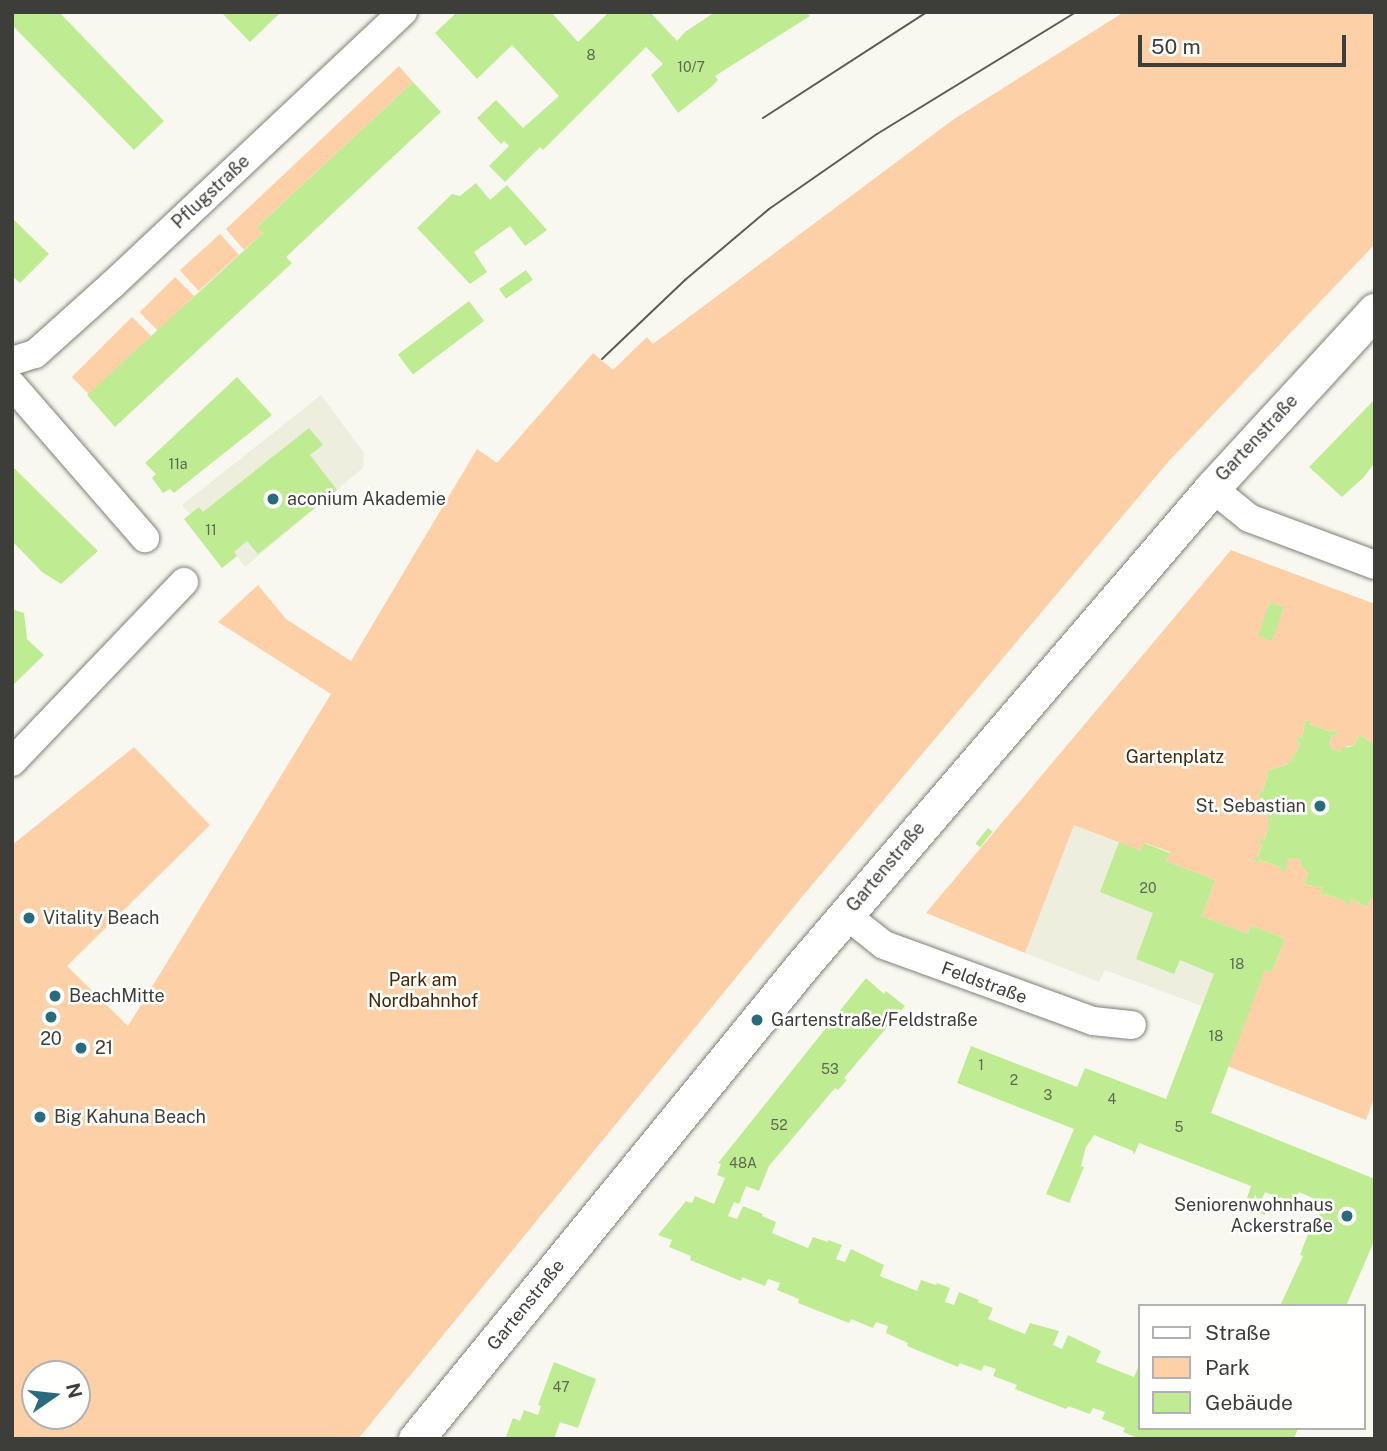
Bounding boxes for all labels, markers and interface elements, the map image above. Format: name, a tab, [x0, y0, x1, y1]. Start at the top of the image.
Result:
scale bar	[1142, 21, 1350, 65]
text: 50 m	[1151, 34, 1201, 59]
house number: 8	[586, 47, 596, 63]
house number: 10/7	[677, 59, 705, 75]
street label: Pflugstraße	[168, 150, 254, 234]
street label: Gartenstraße	[1211, 390, 1303, 486]
house number: 11a	[168, 456, 188, 472]
place label: aconium Akademie	[287, 488, 446, 510]
marker: aconium Akademie	[265, 491, 281, 507]
house number: 11	[205, 522, 217, 538]
park label: Gartenplatz	[1126, 746, 1224, 768]
place label: St. Sebastian	[1195, 795, 1306, 817]
marker: St. Sebastian	[1312, 798, 1328, 814]
street label: Gartenstraße	[842, 818, 930, 916]
house number: 20	[1140, 880, 1156, 896]
place label: Vitality Beach	[43, 907, 159, 929]
marker: Vitality Beach	[21, 910, 37, 926]
house number: 18	[1230, 956, 1244, 972]
street label: Feldstraße	[938, 958, 1030, 1008]
park label: Park am Nordbahnhof	[368, 970, 478, 1012]
place label: BeachMitte	[69, 985, 165, 1007]
marker: BeachMitte	[47, 988, 63, 1004]
marker: 20	[43, 1009, 59, 1025]
place label: Gartenstraße/Feldstraße	[771, 1009, 978, 1031]
marker: Gartenstraße/Feldstraße	[749, 1012, 765, 1028]
place label: 20	[40, 1028, 62, 1050]
house number: 18	[1209, 1028, 1223, 1044]
place label: 21	[95, 1037, 113, 1059]
marker: 21	[73, 1040, 89, 1056]
house number: 1	[978, 1057, 984, 1073]
house number: 53	[821, 1061, 839, 1077]
house number: 2	[1010, 1072, 1018, 1088]
house number: 3	[1044, 1087, 1052, 1103]
house number: 4	[1108, 1091, 1116, 1107]
place label: Big Kahuna Beach	[54, 1106, 206, 1128]
marker: Big Kahuna Beach	[32, 1109, 48, 1125]
house number: 52	[770, 1117, 788, 1133]
house number: 5	[1175, 1119, 1183, 1135]
house number: 48A	[729, 1155, 757, 1171]
place label: Seniorenwohnhaus Ackerstraße	[1174, 1195, 1333, 1238]
marker: Seniorenwohnhaus Ackerstraße	[1339, 1208, 1355, 1224]
street label: Gartenstraße	[483, 1255, 569, 1355]
legend	[1138, 1304, 1366, 1430]
text: Straße	[1205, 1320, 1271, 1345]
text: Park	[1205, 1355, 1250, 1380]
north arrow	[21, 1360, 91, 1430]
house number: 47	[552, 1379, 570, 1395]
text: N	[62, 1381, 87, 1400]
text: Gebäude	[1205, 1390, 1293, 1415]

